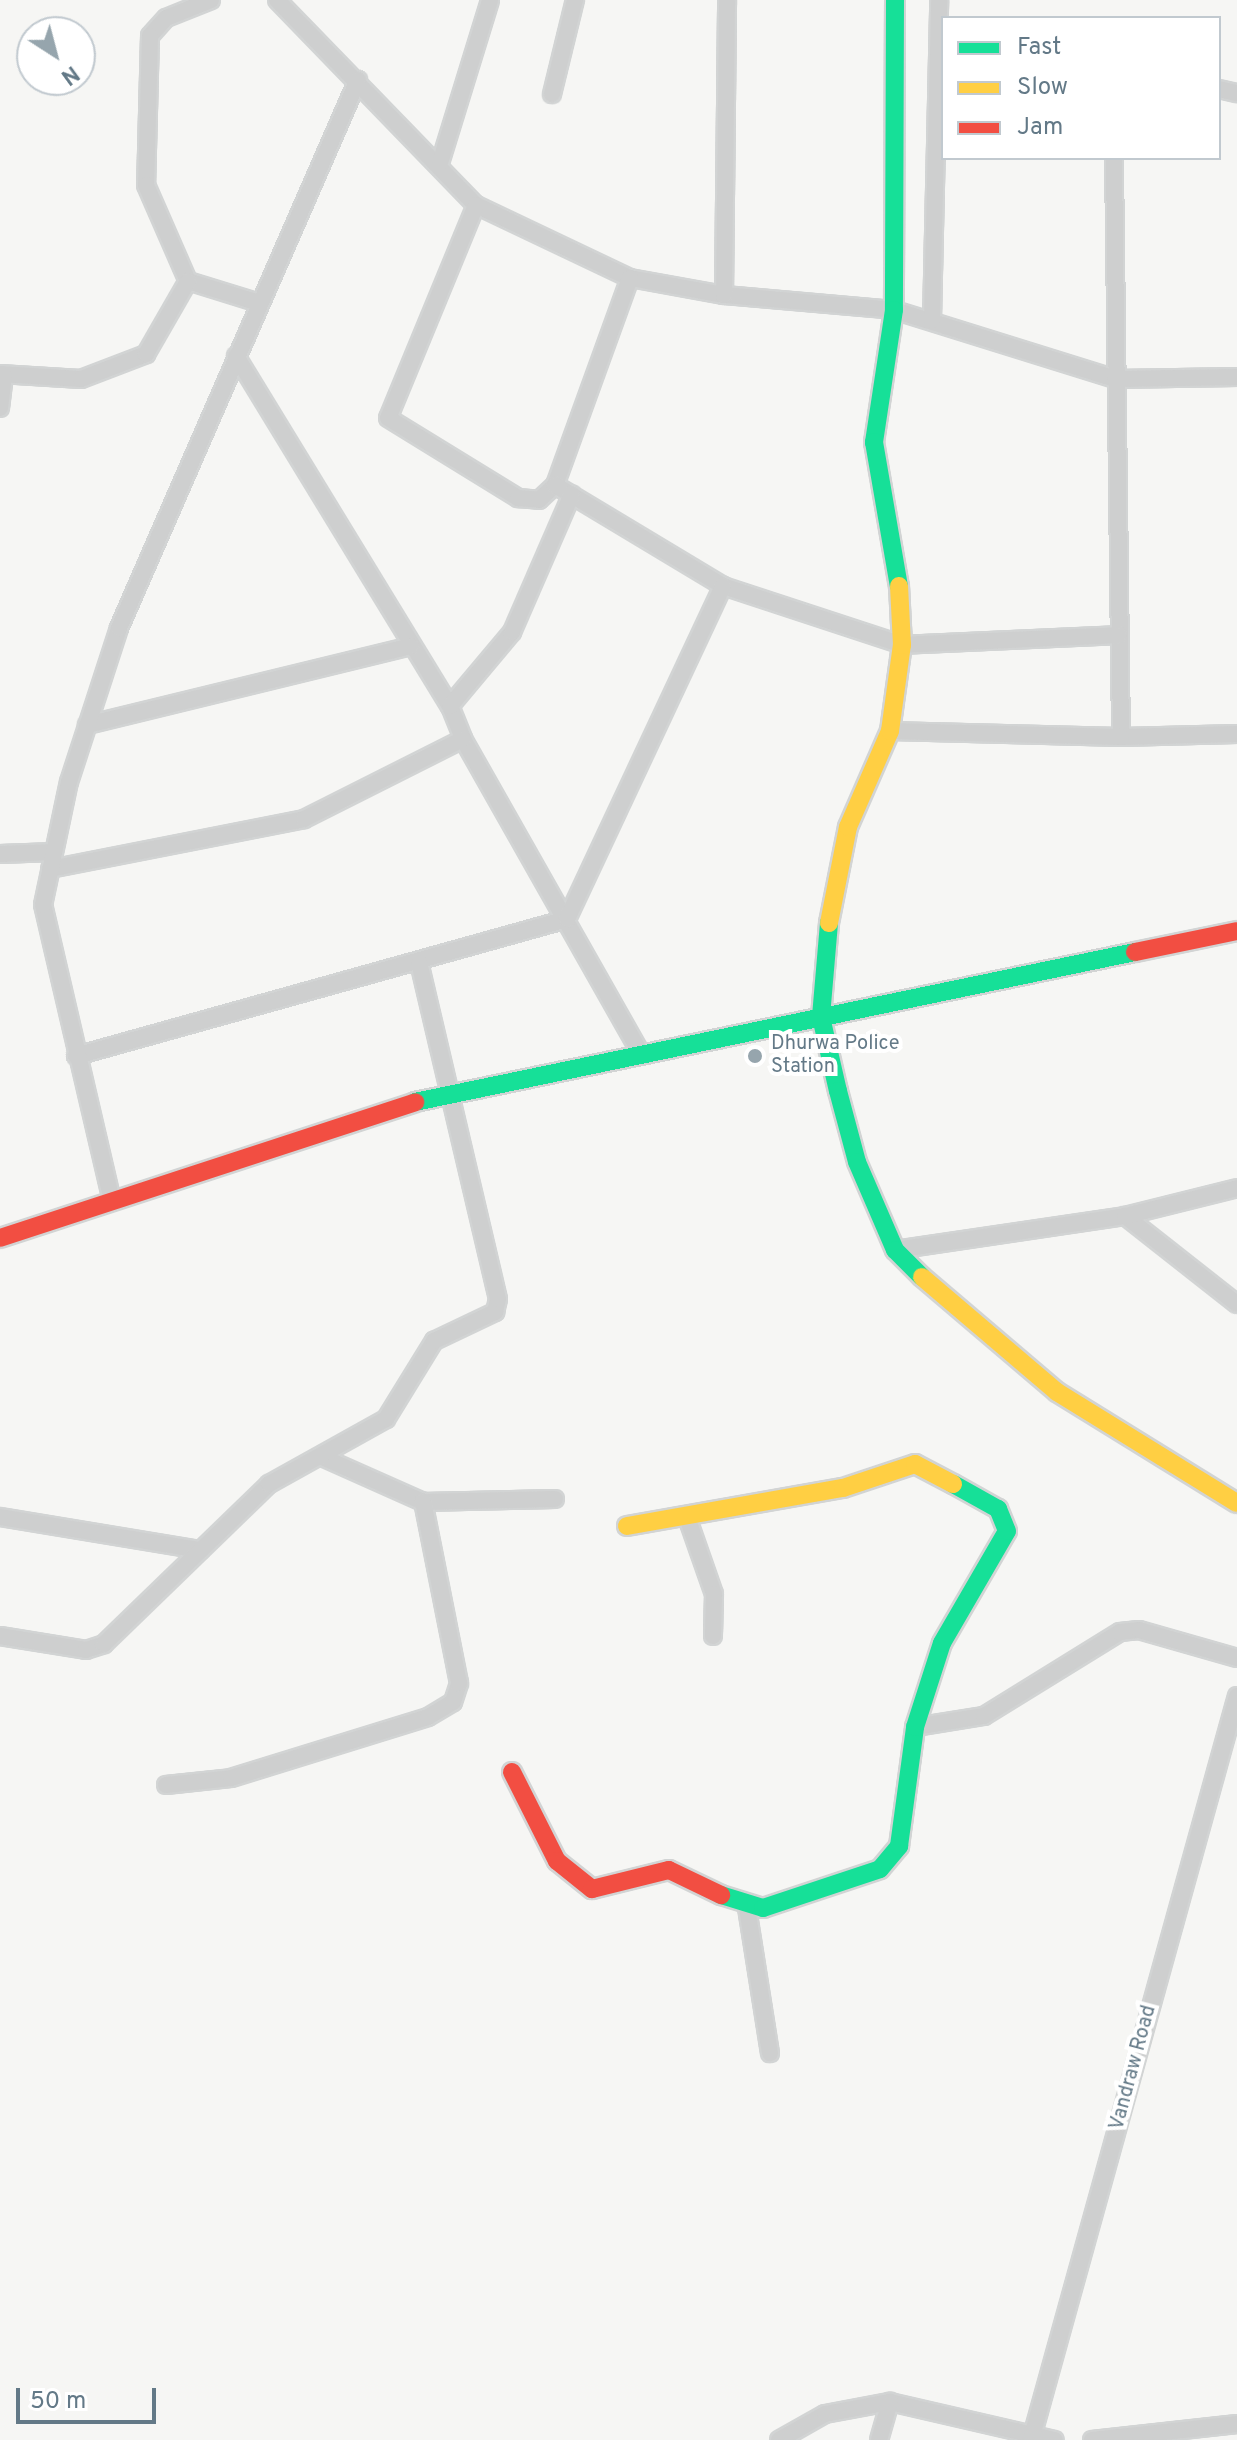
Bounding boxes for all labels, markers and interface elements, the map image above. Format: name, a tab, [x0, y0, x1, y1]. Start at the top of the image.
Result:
north arrow	[16, 16, 96, 96]
legend	[941, 16, 1221, 160]
text: Fast	[1017, 33, 1061, 63]
text: N	[55, 59, 84, 90]
text: Slow	[1017, 73, 1068, 103]
text: Jam	[1017, 113, 1063, 143]
place label: Dhurwa Police Station	[771, 1032, 899, 1079]
marker: Dhurwa Police Station	[746, 1047, 764, 1065]
street label: Vandraw Road	[1106, 2003, 1162, 2133]
scale bar	[20, 2372, 160, 2422]
text: 50 m	[30, 2387, 86, 2417]

